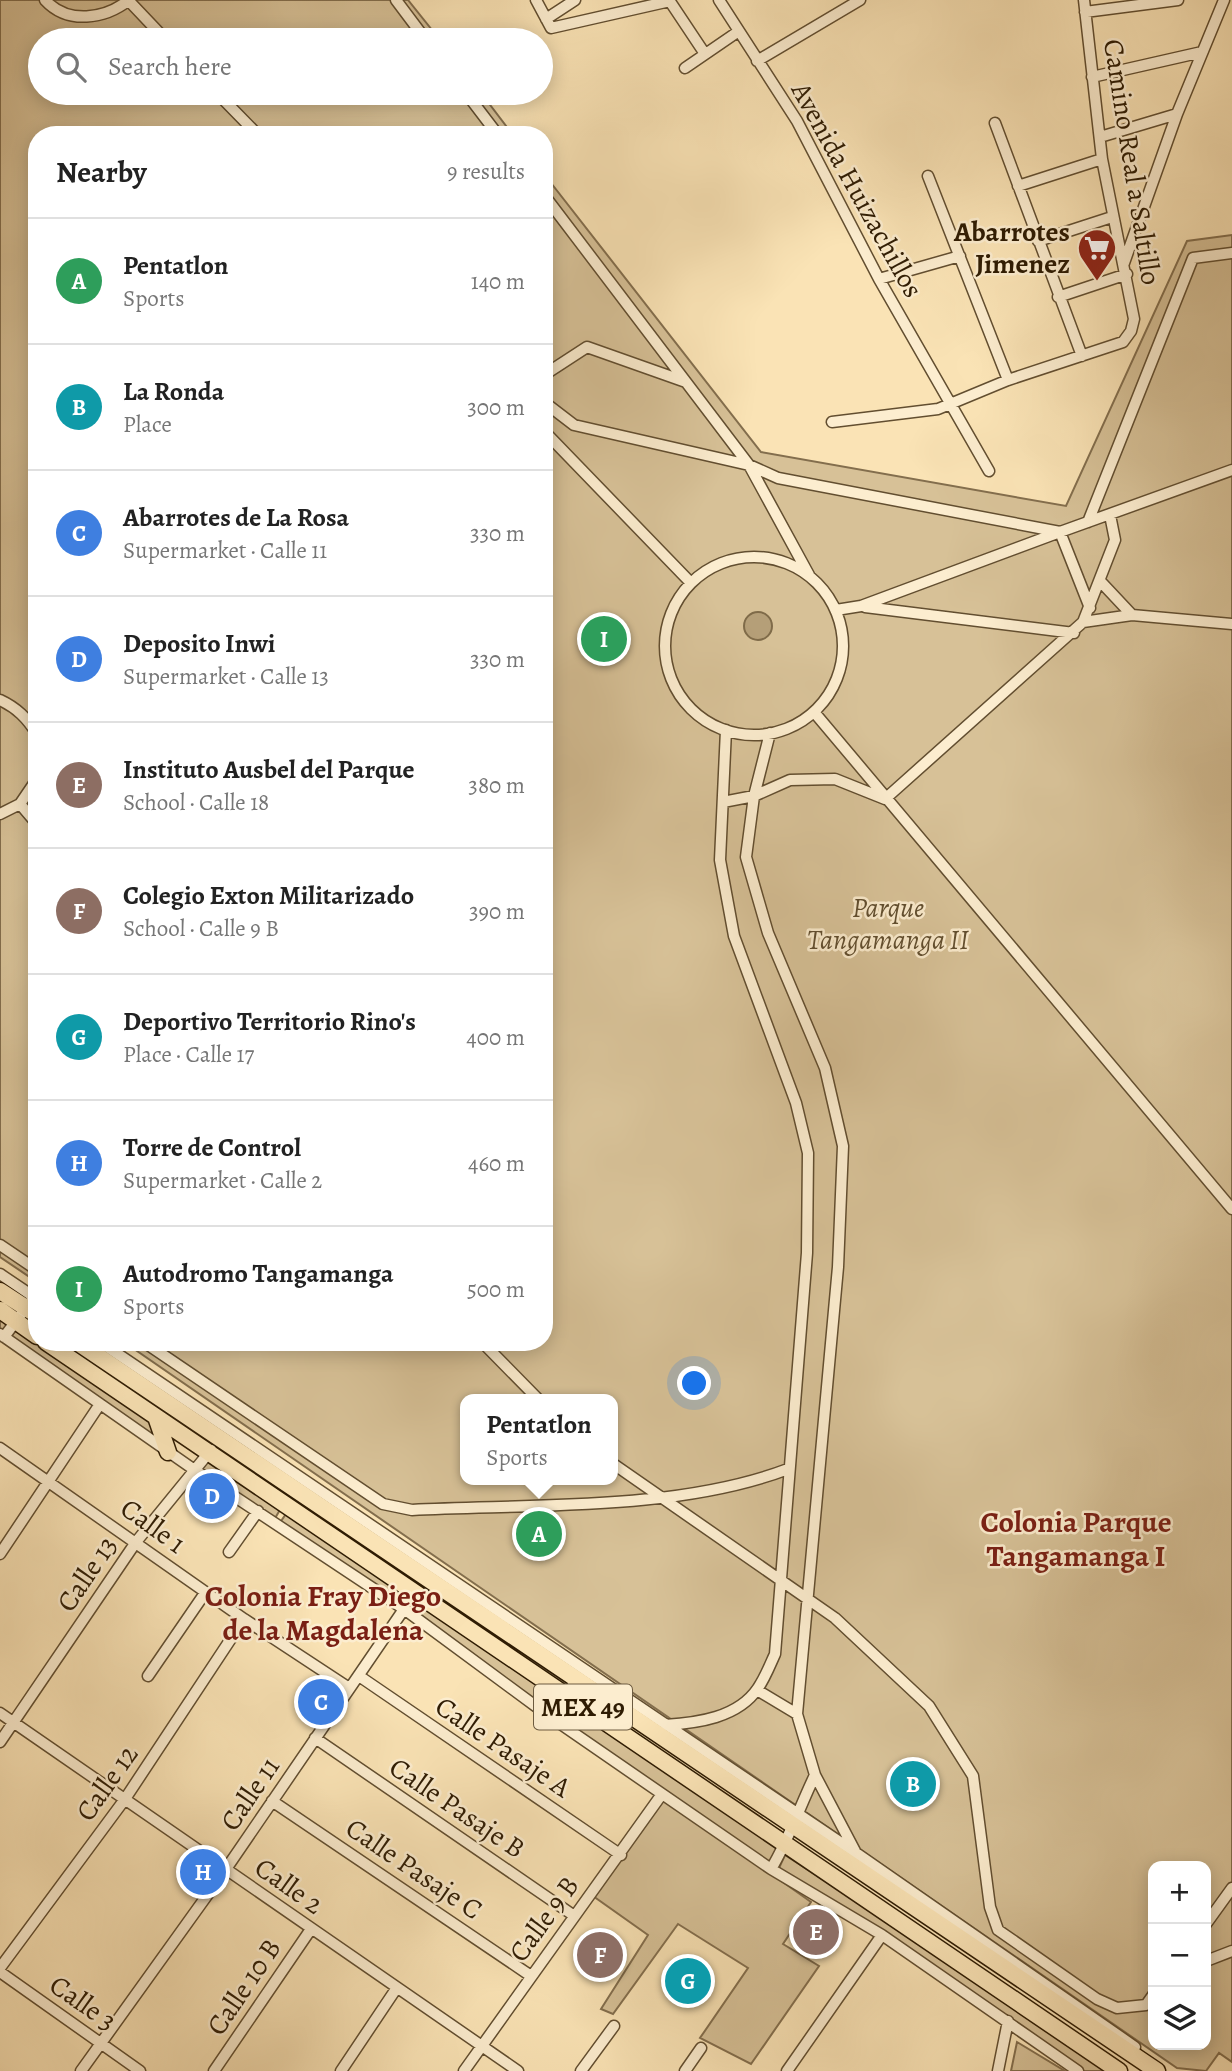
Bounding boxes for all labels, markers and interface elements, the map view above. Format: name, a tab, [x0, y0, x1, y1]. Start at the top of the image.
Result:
search box	[28, 28, 553, 105]
street label: Camino Real a Saltillo	[1094, 36, 1170, 288]
icon: search	[52, 48, 90, 86]
text: Search here	[108, 49, 232, 84]
street label: Avenida Huizachillos	[782, 75, 932, 305]
text: Nearby	[56, 152, 147, 192]
text: 9 results	[447, 156, 525, 187]
place label: Abarrotes Jimenez	[953, 213, 1070, 283]
supermarket icon: Abarrotes Jimenez	[1076, 227, 1118, 282]
text: Pentatlon	[123, 248, 228, 283]
text: A	[72, 266, 86, 297]
text: 140 m	[471, 266, 525, 297]
text: Sports	[123, 283, 184, 314]
text: La Ronda	[123, 374, 224, 409]
text: B	[72, 392, 86, 423]
text: 300 m	[467, 392, 525, 423]
text: Place	[123, 409, 172, 440]
text: Abarrotes de La Rosa	[123, 500, 349, 535]
text: C	[72, 518, 86, 549]
text: 330 m	[470, 518, 525, 549]
text: Supermarket · Calle 11	[123, 535, 327, 566]
pin: I	[581, 613, 627, 665]
text: Deposito Inwi	[123, 626, 275, 661]
text: D	[71, 644, 87, 675]
text: 330 m	[470, 644, 525, 675]
text: Supermarket · Calle 13	[123, 661, 329, 692]
text: Instituto Ausbel del Parque	[123, 752, 415, 787]
text: E	[72, 770, 86, 801]
text: 380 m	[468, 770, 525, 801]
text: School · Calle 18	[123, 787, 269, 818]
text: Colegio Exton Militarizado	[123, 878, 414, 913]
park label: Parque Tangamanga II	[807, 889, 969, 959]
text: F	[73, 896, 85, 927]
text: 390 m	[469, 896, 525, 927]
text: School · Calle 9 B	[123, 913, 279, 944]
text: Deportivo Territorio Rino's	[123, 1004, 416, 1039]
text: G	[71, 1022, 87, 1053]
text: 400 m	[466, 1022, 525, 1053]
text: Place · Calle 17	[123, 1039, 254, 1070]
text: Torre de Control	[123, 1130, 301, 1165]
text: H	[70, 1148, 88, 1179]
text: 460 m	[468, 1148, 525, 1179]
text: Supermarket · Calle 2	[123, 1165, 322, 1196]
text: Autodromo Tangamanga	[123, 1256, 393, 1291]
text: I	[75, 1274, 83, 1305]
text: 500 m	[467, 1274, 525, 1305]
text: Sports	[123, 1291, 184, 1322]
your location	[677, 1366, 711, 1400]
popup	[460, 1394, 618, 1485]
text: Pentatlon	[486, 1407, 592, 1442]
text: Sports	[486, 1442, 548, 1473]
pin: D	[189, 1470, 235, 1522]
street label: Calle 1	[113, 1489, 193, 1563]
district label: Colonia Parque Tangamanga I	[980, 1502, 1172, 1576]
pin: A	[516, 1508, 562, 1560]
street label: Calle 13	[48, 1529, 126, 1619]
district label: Colonia Fray Diego de la Magdalena	[205, 1576, 441, 1650]
pin: C	[298, 1676, 344, 1728]
road number: MEX 49	[534, 1684, 632, 1730]
street label: Calle Pasaje A	[428, 1688, 579, 1807]
street label: Calle 12	[67, 1737, 147, 1829]
street label: Calle Pasaje B	[382, 1749, 532, 1867]
street label: Calle 11	[211, 1750, 289, 1838]
pin: B	[890, 1758, 936, 1810]
street label: Calle Pasaje C	[338, 1809, 490, 1929]
pin: H	[180, 1846, 226, 1898]
street label: Calle 2	[247, 1849, 331, 1923]
map controls	[1148, 1861, 1211, 2050]
button: +	[1148, 1861, 1211, 1924]
street label: Calle 9 B	[500, 1868, 588, 1970]
pin: E	[793, 1906, 839, 1958]
button: −	[1148, 1924, 1211, 1987]
pin: F	[577, 1929, 623, 1981]
street label: Calle 10 B	[198, 1931, 290, 2043]
pin: G	[665, 1955, 711, 2007]
street label: Calle 3	[42, 1966, 124, 2040]
button: layers	[1148, 1987, 1211, 2050]

